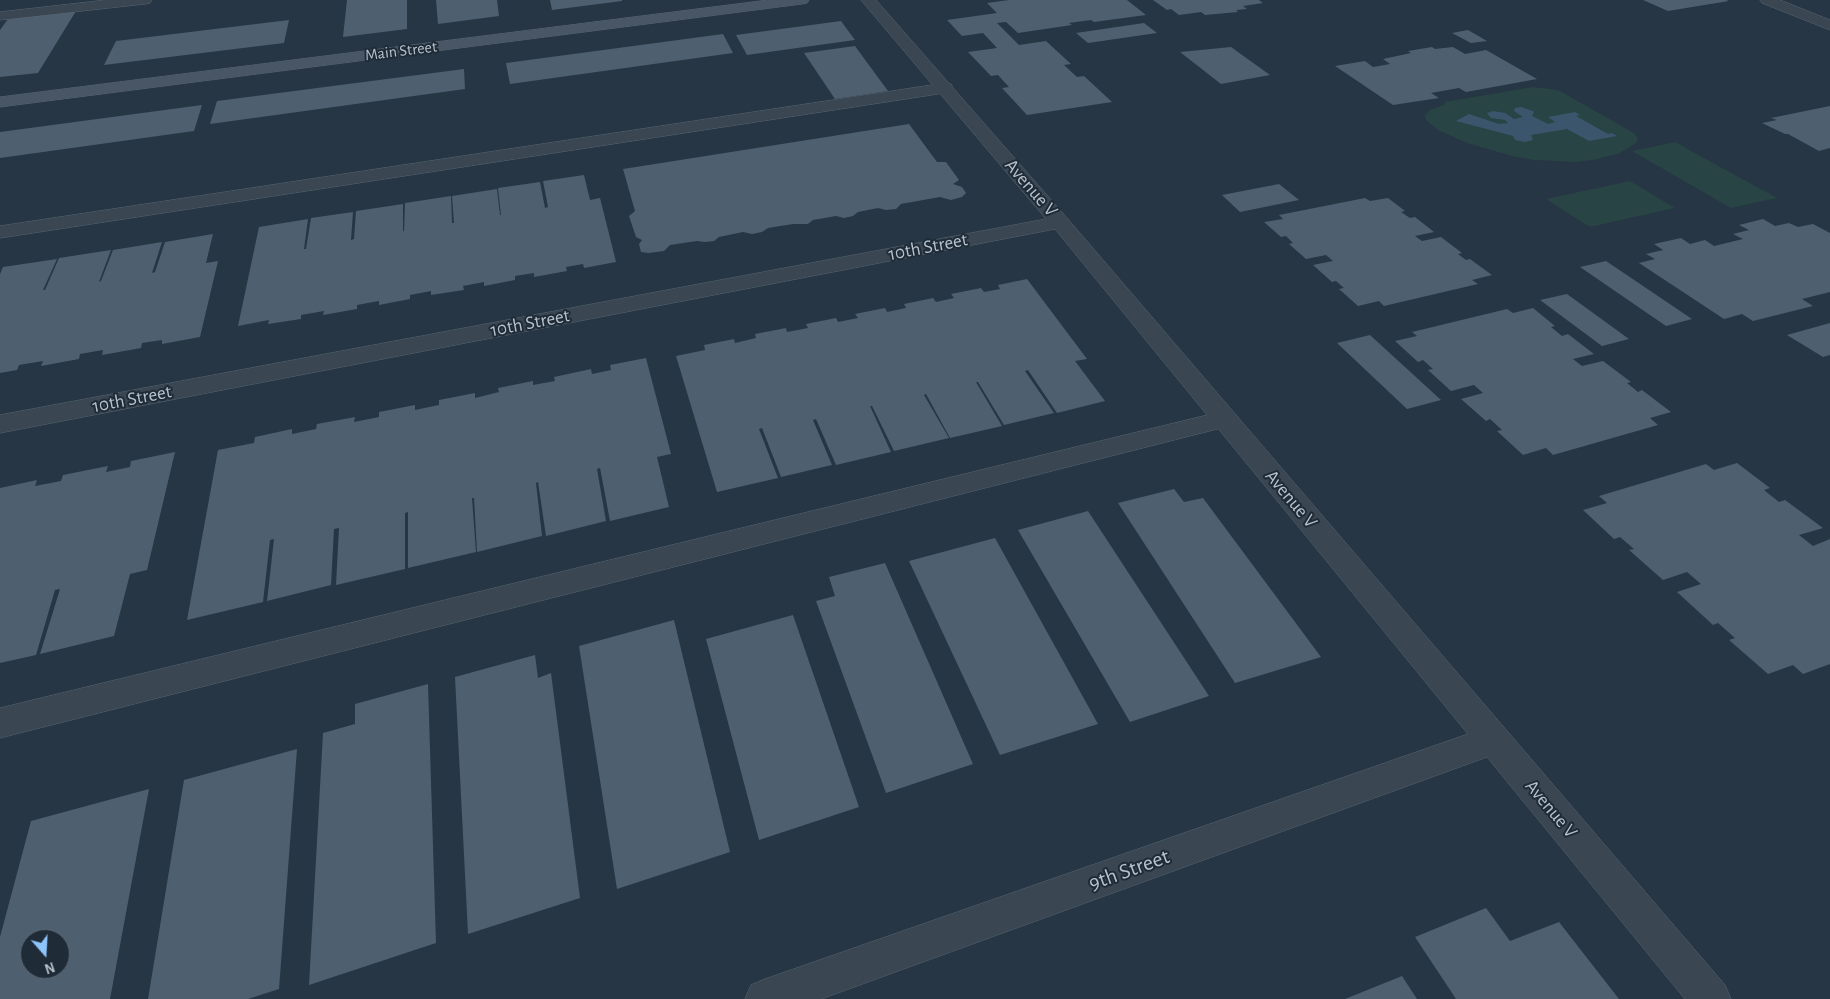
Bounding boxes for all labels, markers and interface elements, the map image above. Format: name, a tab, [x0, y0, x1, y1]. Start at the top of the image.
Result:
street label: Main Street	[364, 37, 438, 65]
street label: Avenue V	[1000, 154, 1062, 222]
street label: 10th Street	[886, 228, 970, 266]
street label: 10th Street	[488, 304, 572, 342]
street label: 10th Street	[90, 380, 174, 418]
street label: Avenue V	[1260, 465, 1322, 533]
street label: Avenue V	[1520, 775, 1582, 843]
street label: 9th Street	[1085, 843, 1173, 897]
north arrow	[20, 929, 70, 979]
text: N	[43, 959, 56, 975]

